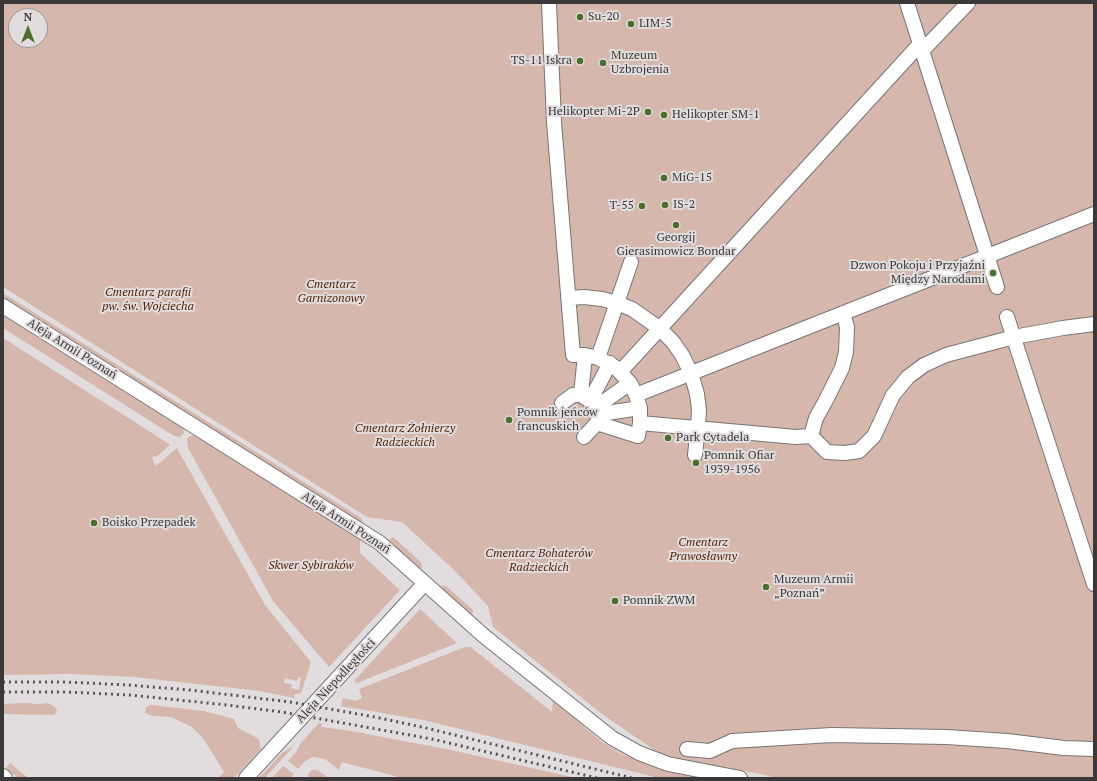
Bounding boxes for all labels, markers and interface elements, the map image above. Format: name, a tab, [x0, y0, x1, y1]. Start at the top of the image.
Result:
north arrow	[8, 8, 48, 48]
text: N	[24, 10, 32, 24]
place label: Su-20	[588, 10, 619, 24]
marker: Su-20	[575, 12, 585, 22]
place label: LIM-5	[639, 17, 672, 31]
marker: LIM-5	[626, 19, 636, 29]
place label: Muzeum Uzbrojenia	[611, 49, 669, 77]
place label: TS-11 Iskra	[511, 54, 572, 68]
marker: TS-11 Iskra	[575, 56, 585, 66]
marker: Muzeum Uzbrojenia	[598, 58, 608, 68]
place label: Helikopter Mi-2P	[548, 105, 640, 119]
marker: Helikopter Mi-2P	[643, 107, 653, 117]
place label: Helikopter SM-1	[672, 108, 760, 122]
marker: Helikopter SM-1	[659, 110, 669, 120]
place label: MiG-15	[672, 171, 712, 185]
marker: MiG-15	[659, 173, 669, 183]
place label: IS-2	[673, 198, 695, 212]
place label: T-55	[609, 199, 634, 213]
marker: IS-2	[660, 200, 670, 210]
marker: T-55	[637, 201, 647, 211]
marker: Georgij Gierasimowicz Bondar	[671, 220, 681, 230]
place label: Georgij Gierasimowicz Bondar	[616, 231, 736, 259]
place label: Dzwon Pokoju i Przyjaźni Między Narodami	[850, 259, 985, 287]
marker: Dzwon Pokoju i Przyjaźni Między Narodami	[988, 268, 998, 278]
park label: Cmentarz Garnizonowy	[298, 278, 364, 306]
park label: Cmentarz parafii pw. św. Wojciecha	[102, 286, 194, 314]
street label: Aleja Armii Poznań	[24, 316, 120, 382]
place label: Pomnik jeńców francuskich	[517, 406, 598, 434]
marker: Pomnik jeńców francuskich	[504, 415, 514, 425]
park label: Cmentarz Żołnierzy Radzieckich	[355, 422, 455, 450]
place label: Park Cytadela	[676, 431, 749, 445]
marker: Park Cytadela	[663, 433, 673, 443]
place label: Pomnik Ofiar 1939-1956	[704, 449, 774, 477]
marker: Pomnik Ofiar 1939-1956	[691, 458, 701, 468]
street label: Aleja Armii Poznań	[299, 489, 393, 557]
place label: Boisko Przepadek	[102, 516, 196, 530]
marker: Boisko Przepadek	[89, 518, 99, 528]
park label: Cmentarz Prawosławny	[669, 536, 737, 564]
park label: Cmentarz Bohaterów Radzieckich	[485, 547, 593, 575]
park label: Skwer Sybiraków	[268, 559, 354, 573]
place label: Muzeum Armii „Poznań”	[774, 573, 854, 601]
marker: Muzeum Armii „Poznań”	[761, 582, 771, 592]
place label: Pomnik ZWM	[623, 594, 695, 608]
marker: Pomnik ZWM	[610, 596, 620, 606]
street label: Aleja Niepodległości	[293, 636, 379, 726]

